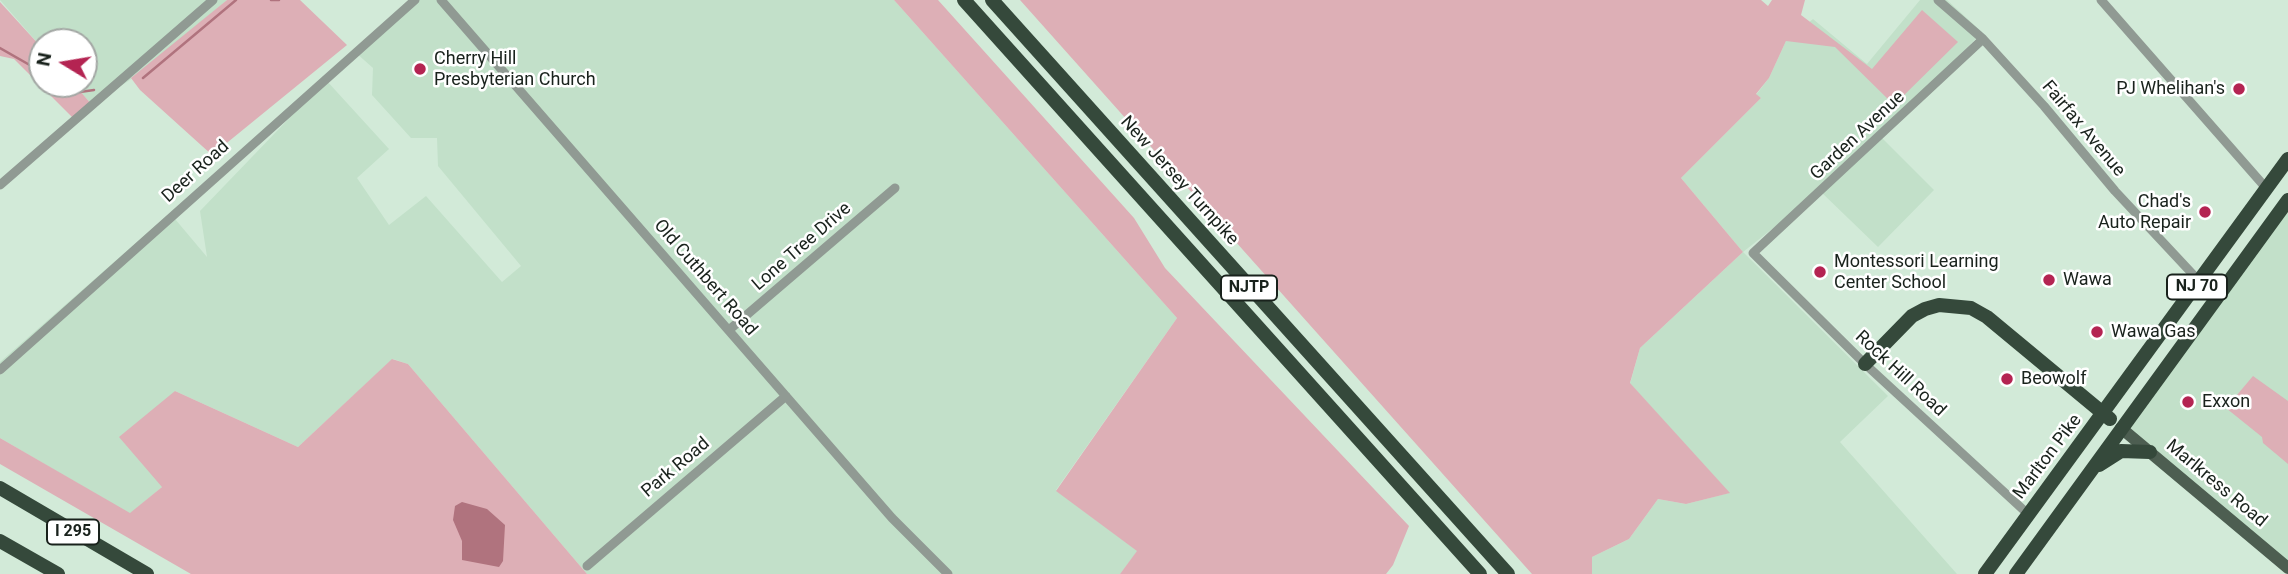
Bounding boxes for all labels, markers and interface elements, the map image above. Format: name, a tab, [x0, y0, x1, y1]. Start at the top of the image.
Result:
north arrow	[28, 28, 98, 98]
place label: Cherry Hill Presbyterian Church	[434, 48, 596, 90]
text: N	[31, 51, 56, 68]
marker: Cherry Hill Presbyterian Church	[412, 61, 428, 77]
street label: Fairfax Avenue	[2037, 77, 2129, 181]
place label: PJ Whelihan's	[2116, 78, 2225, 100]
marker: PJ Whelihan's	[2231, 81, 2247, 97]
street label: Garden Avenue	[1806, 87, 1910, 185]
street label: New Jersey Turnpike	[1115, 112, 1243, 250]
street label: Deer Road	[158, 136, 234, 208]
place label: Chad's Auto Repair	[2098, 191, 2191, 234]
street label: Lone Tree Drive	[748, 198, 856, 296]
marker: Chad's Auto Repair	[2197, 204, 2213, 220]
street label: Old Cuthbert Road	[649, 216, 761, 340]
place label: Montessori Learning Center School	[1834, 251, 1999, 294]
marker: Montessori Learning Center School	[1812, 264, 1828, 280]
place label: Wawa	[2063, 269, 2112, 291]
marker: Wawa	[2041, 272, 2057, 288]
road number: NJ 70	[2167, 274, 2227, 300]
road number: NJTP	[1221, 276, 1277, 300]
place label: Wawa Gas	[2111, 321, 2196, 343]
marker: Wawa Gas	[2089, 324, 2105, 340]
street label: Rock Hill Road	[1850, 327, 1950, 421]
place label: Beowolf	[2021, 368, 2086, 390]
marker: Beowolf	[1999, 371, 2015, 387]
place label: Exxon	[2202, 391, 2250, 413]
marker: Exxon	[2180, 394, 2196, 410]
street label: Marlton Pike	[2009, 410, 2087, 504]
street label: Park Road	[638, 433, 714, 503]
street label: Marlkress Road	[2161, 436, 2271, 532]
road number: I 295	[47, 520, 99, 544]

